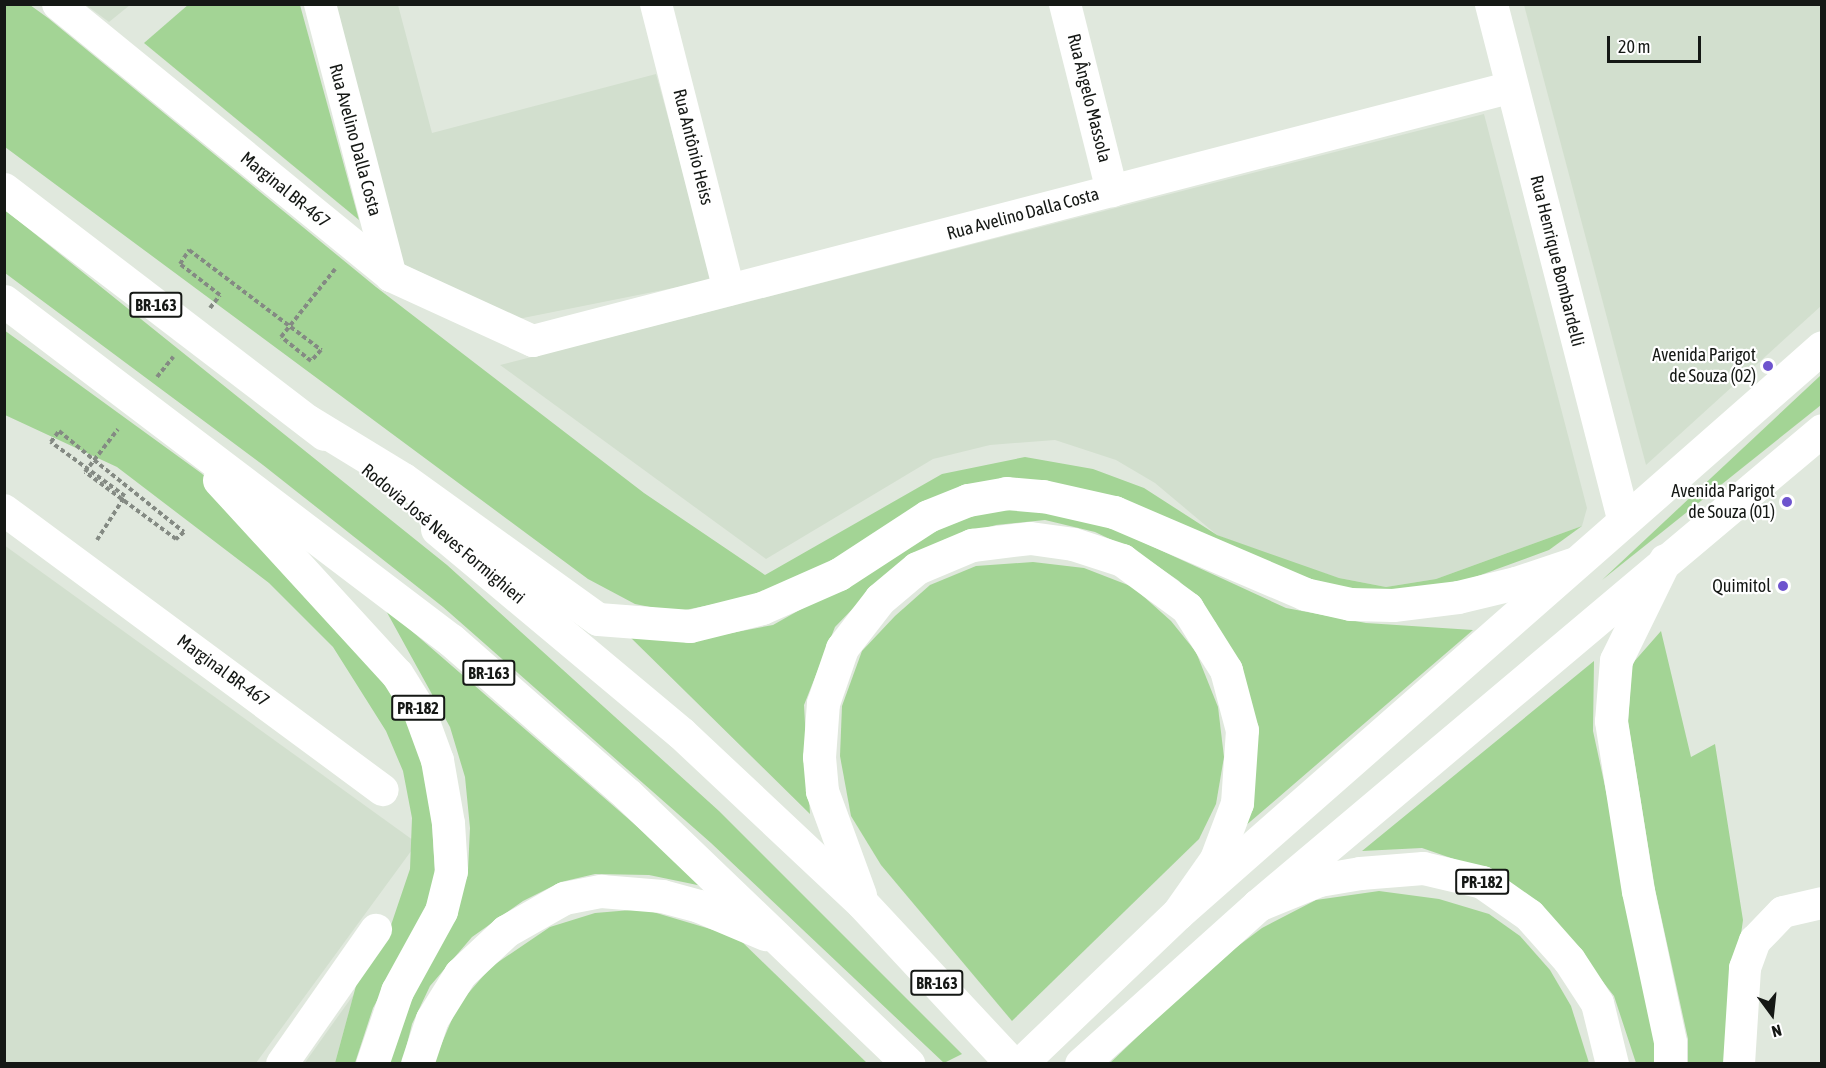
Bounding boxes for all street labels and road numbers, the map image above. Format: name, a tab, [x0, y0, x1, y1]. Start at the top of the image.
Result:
street label: Rua Ângelo Massola	[1063, 31, 1115, 165]
street label: Rua Avelino Dalla Costa	[324, 62, 386, 218]
street label: Rua Antônio Heiss	[668, 87, 718, 207]
street label: Marginal BR-467	[236, 147, 334, 233]
street label: Rua Henrique Bombardelli	[1525, 173, 1589, 349]
street label: Rua Avelino Dalla Costa	[945, 183, 1101, 245]
road number: BR-163	[129, 292, 183, 318]
street label: Rodovia José Neves Formighieri	[357, 459, 529, 609]
street label: Marginal BR-467	[173, 630, 273, 712]
road number: BR-163	[462, 660, 516, 686]
road number: PR-182	[391, 695, 445, 721]
road number: PR-182	[1455, 869, 1509, 895]
road number: BR-163	[910, 970, 964, 996]

